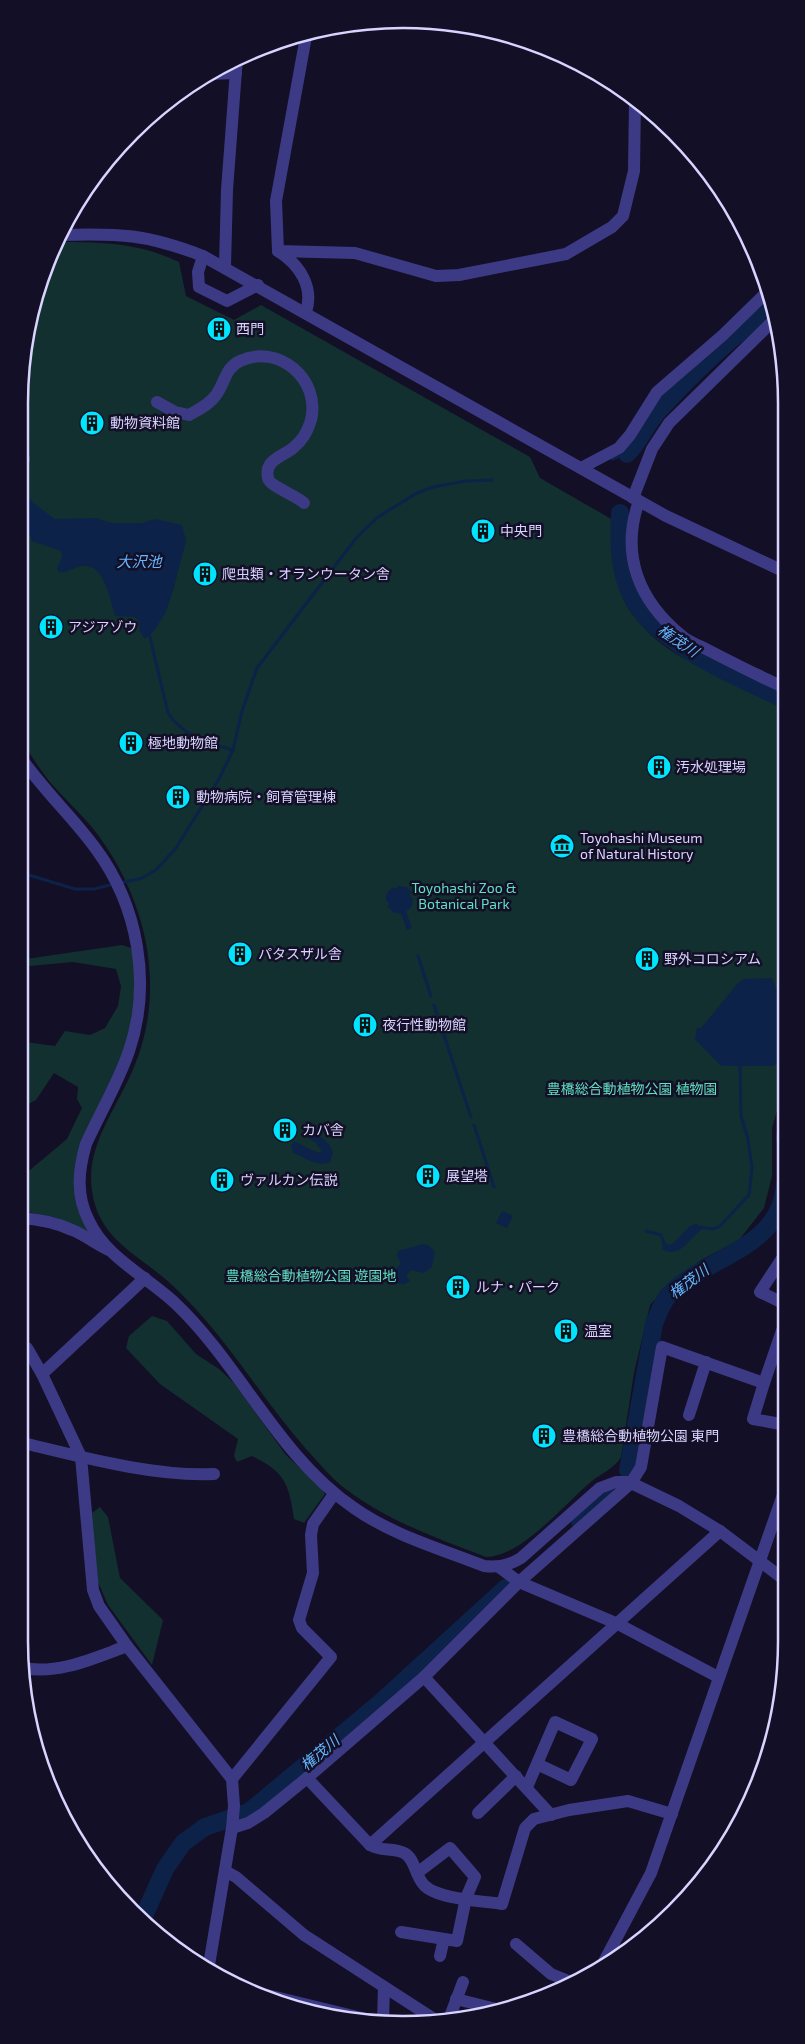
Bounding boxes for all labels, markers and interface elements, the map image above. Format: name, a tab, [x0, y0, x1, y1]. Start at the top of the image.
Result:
building icon: 西門	[206, 316, 232, 342]
place label: 西門	[236, 320, 264, 337]
building icon: 動物資料館	[79, 410, 105, 436]
place label: 動物資料館	[110, 414, 180, 431]
building icon: 中央門	[470, 518, 496, 544]
place label: 中央門	[500, 522, 542, 539]
water label: 大沢池	[116, 552, 163, 570]
building icon: 爬虫類・オランウータン舎	[192, 561, 218, 587]
place label: 爬虫類・オランウータン舎	[222, 565, 390, 582]
building icon: アジアゾウ	[38, 614, 64, 640]
place label: アジアゾウ	[68, 618, 137, 635]
water label: 権茂川	[655, 620, 704, 661]
building icon: 極地動物館	[118, 730, 144, 756]
place label: 極地動物館	[148, 734, 218, 751]
building icon: 汚水処理場	[646, 754, 672, 780]
place label: 汚水処理場	[676, 758, 746, 775]
building icon: 動物病院・飼育管理棟	[165, 784, 191, 810]
place label: 動物病院・飼育管理棟	[196, 788, 336, 805]
place label: Toyohashi Museum of Natural History	[580, 829, 703, 862]
museum icon: Toyohashi Museum of Natural History	[549, 833, 575, 859]
park label: Toyohashi Zoo & Botanical Park	[411, 879, 517, 912]
building icon: パタスザル舎	[227, 941, 253, 967]
place label: パタスザル舎	[258, 945, 342, 962]
building icon: 野外コロシアム	[634, 946, 660, 972]
place label: 野外コロシアム	[664, 950, 761, 967]
building icon: 夜行性動物館	[352, 1012, 378, 1038]
place label: 夜行性動物館	[382, 1016, 466, 1033]
park label: 豊橋総合動植物公園 植物園	[546, 1080, 718, 1097]
building icon: カバ舎	[272, 1117, 298, 1143]
place label: カバ舎	[302, 1121, 344, 1138]
building icon: 展望塔	[415, 1163, 441, 1189]
building icon: ヴァルカン伝説	[209, 1167, 235, 1193]
place label: 展望塔	[446, 1167, 488, 1184]
place label: ヴァルカン伝説	[240, 1171, 338, 1188]
water label: 権茂川	[665, 1259, 713, 1302]
park label: 豊橋総合動植物公園 遊園地	[225, 1267, 397, 1284]
building icon: ルナ・パーク	[445, 1274, 471, 1300]
place label: ルナ・パーク	[476, 1278, 560, 1295]
building icon: 温室	[553, 1318, 579, 1344]
place label: 温室	[584, 1322, 612, 1339]
building icon: 豊橋総合動植物公園 東門	[531, 1423, 557, 1449]
place label: 豊橋総合動植物公園 東門	[562, 1427, 719, 1444]
water label: 権茂川	[296, 1730, 344, 1774]

